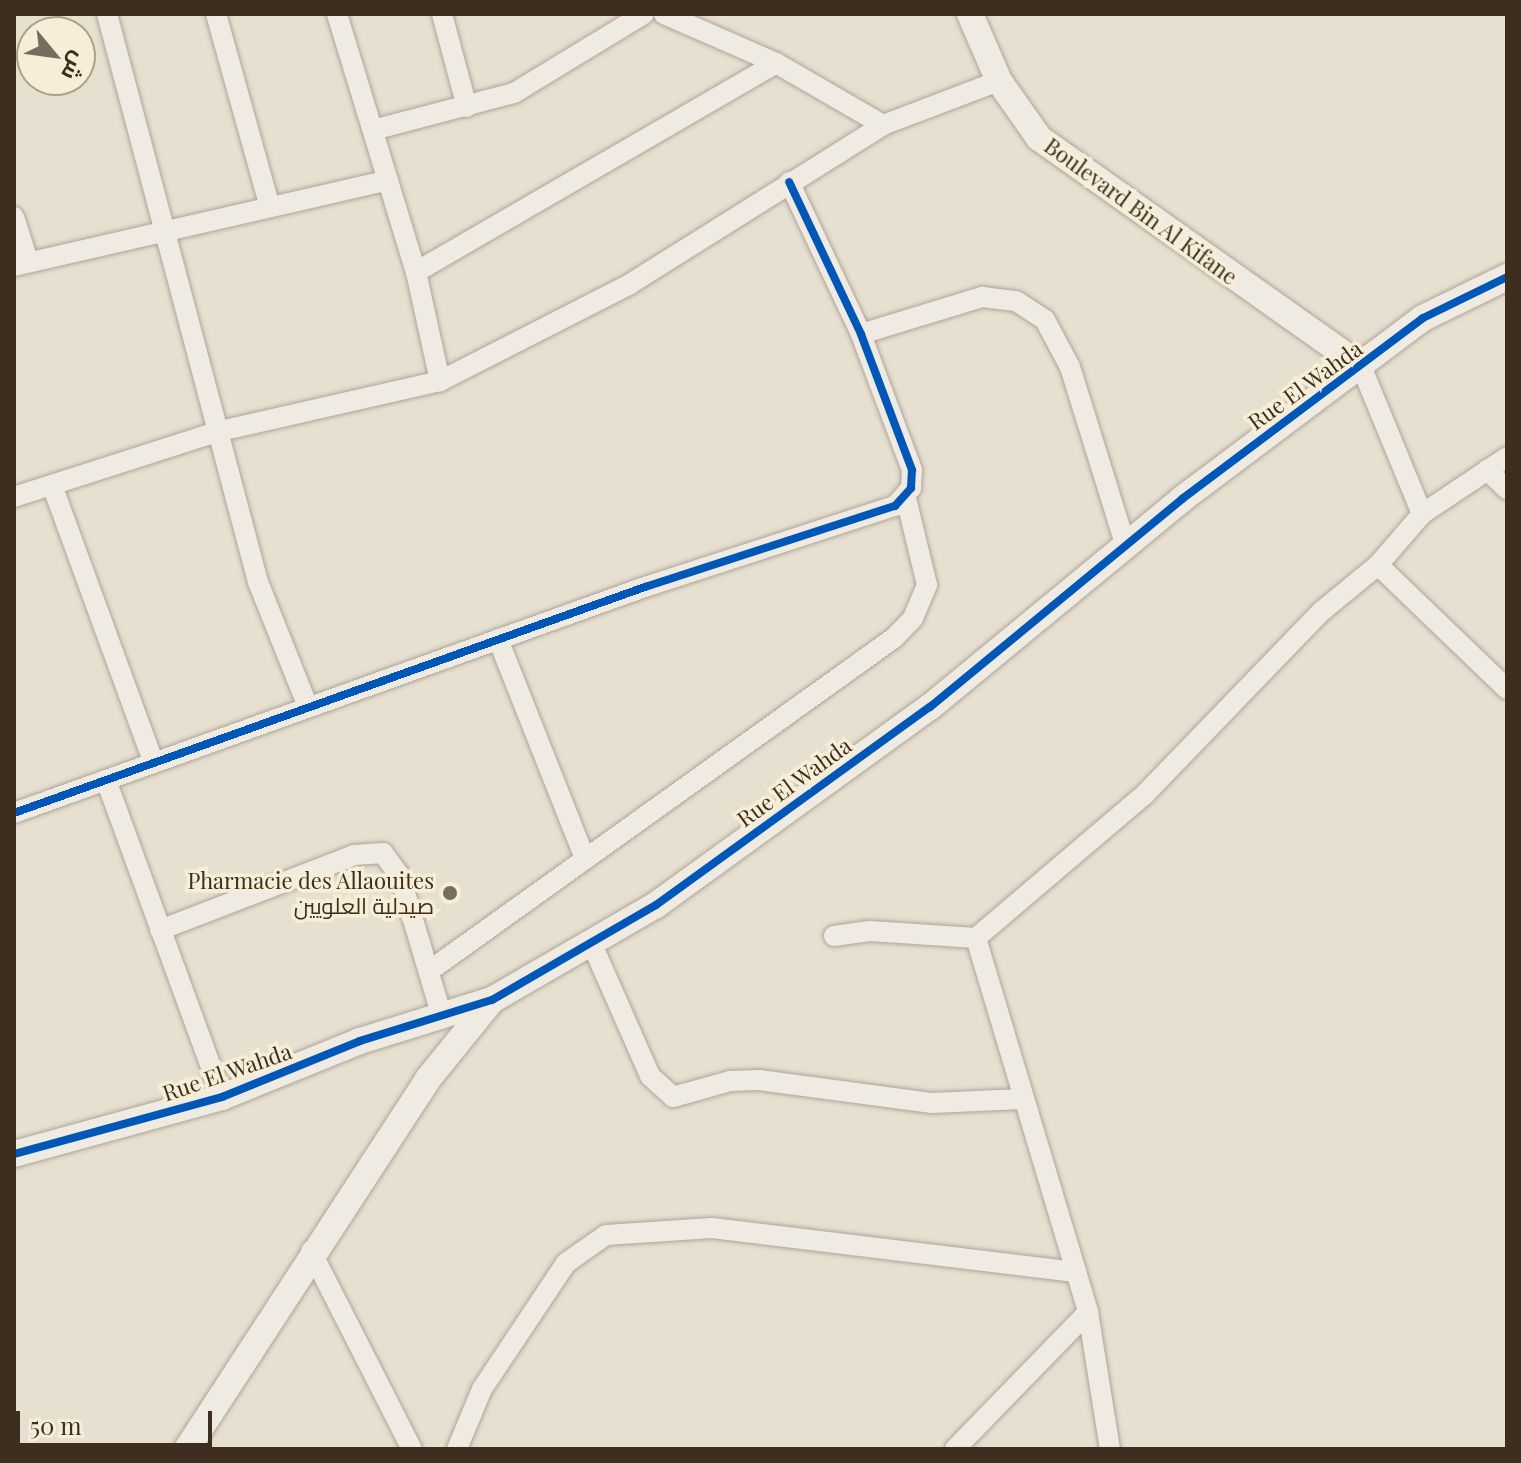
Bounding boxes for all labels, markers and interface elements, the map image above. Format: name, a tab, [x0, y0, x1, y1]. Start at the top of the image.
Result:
north arrow	[16, 16, 96, 96]
text: ش	[55, 47, 95, 86]
street label: Boulevard Bin Al Kifane	[1039, 132, 1243, 290]
street label: Rue El Wahda	[1243, 335, 1367, 435]
street label: Rue El Wahda	[732, 732, 856, 832]
place label: Pharmacie des Allaouites صيدلية العلويين	[187, 867, 434, 918]
marker: Pharmacie des Allaouites صيدلية العلويين	[441, 884, 459, 902]
street label: Rue El Wahda	[159, 1038, 295, 1106]
scale bar	[20, 1395, 216, 1445]
text: 50 m	[30, 1409, 82, 1441]

